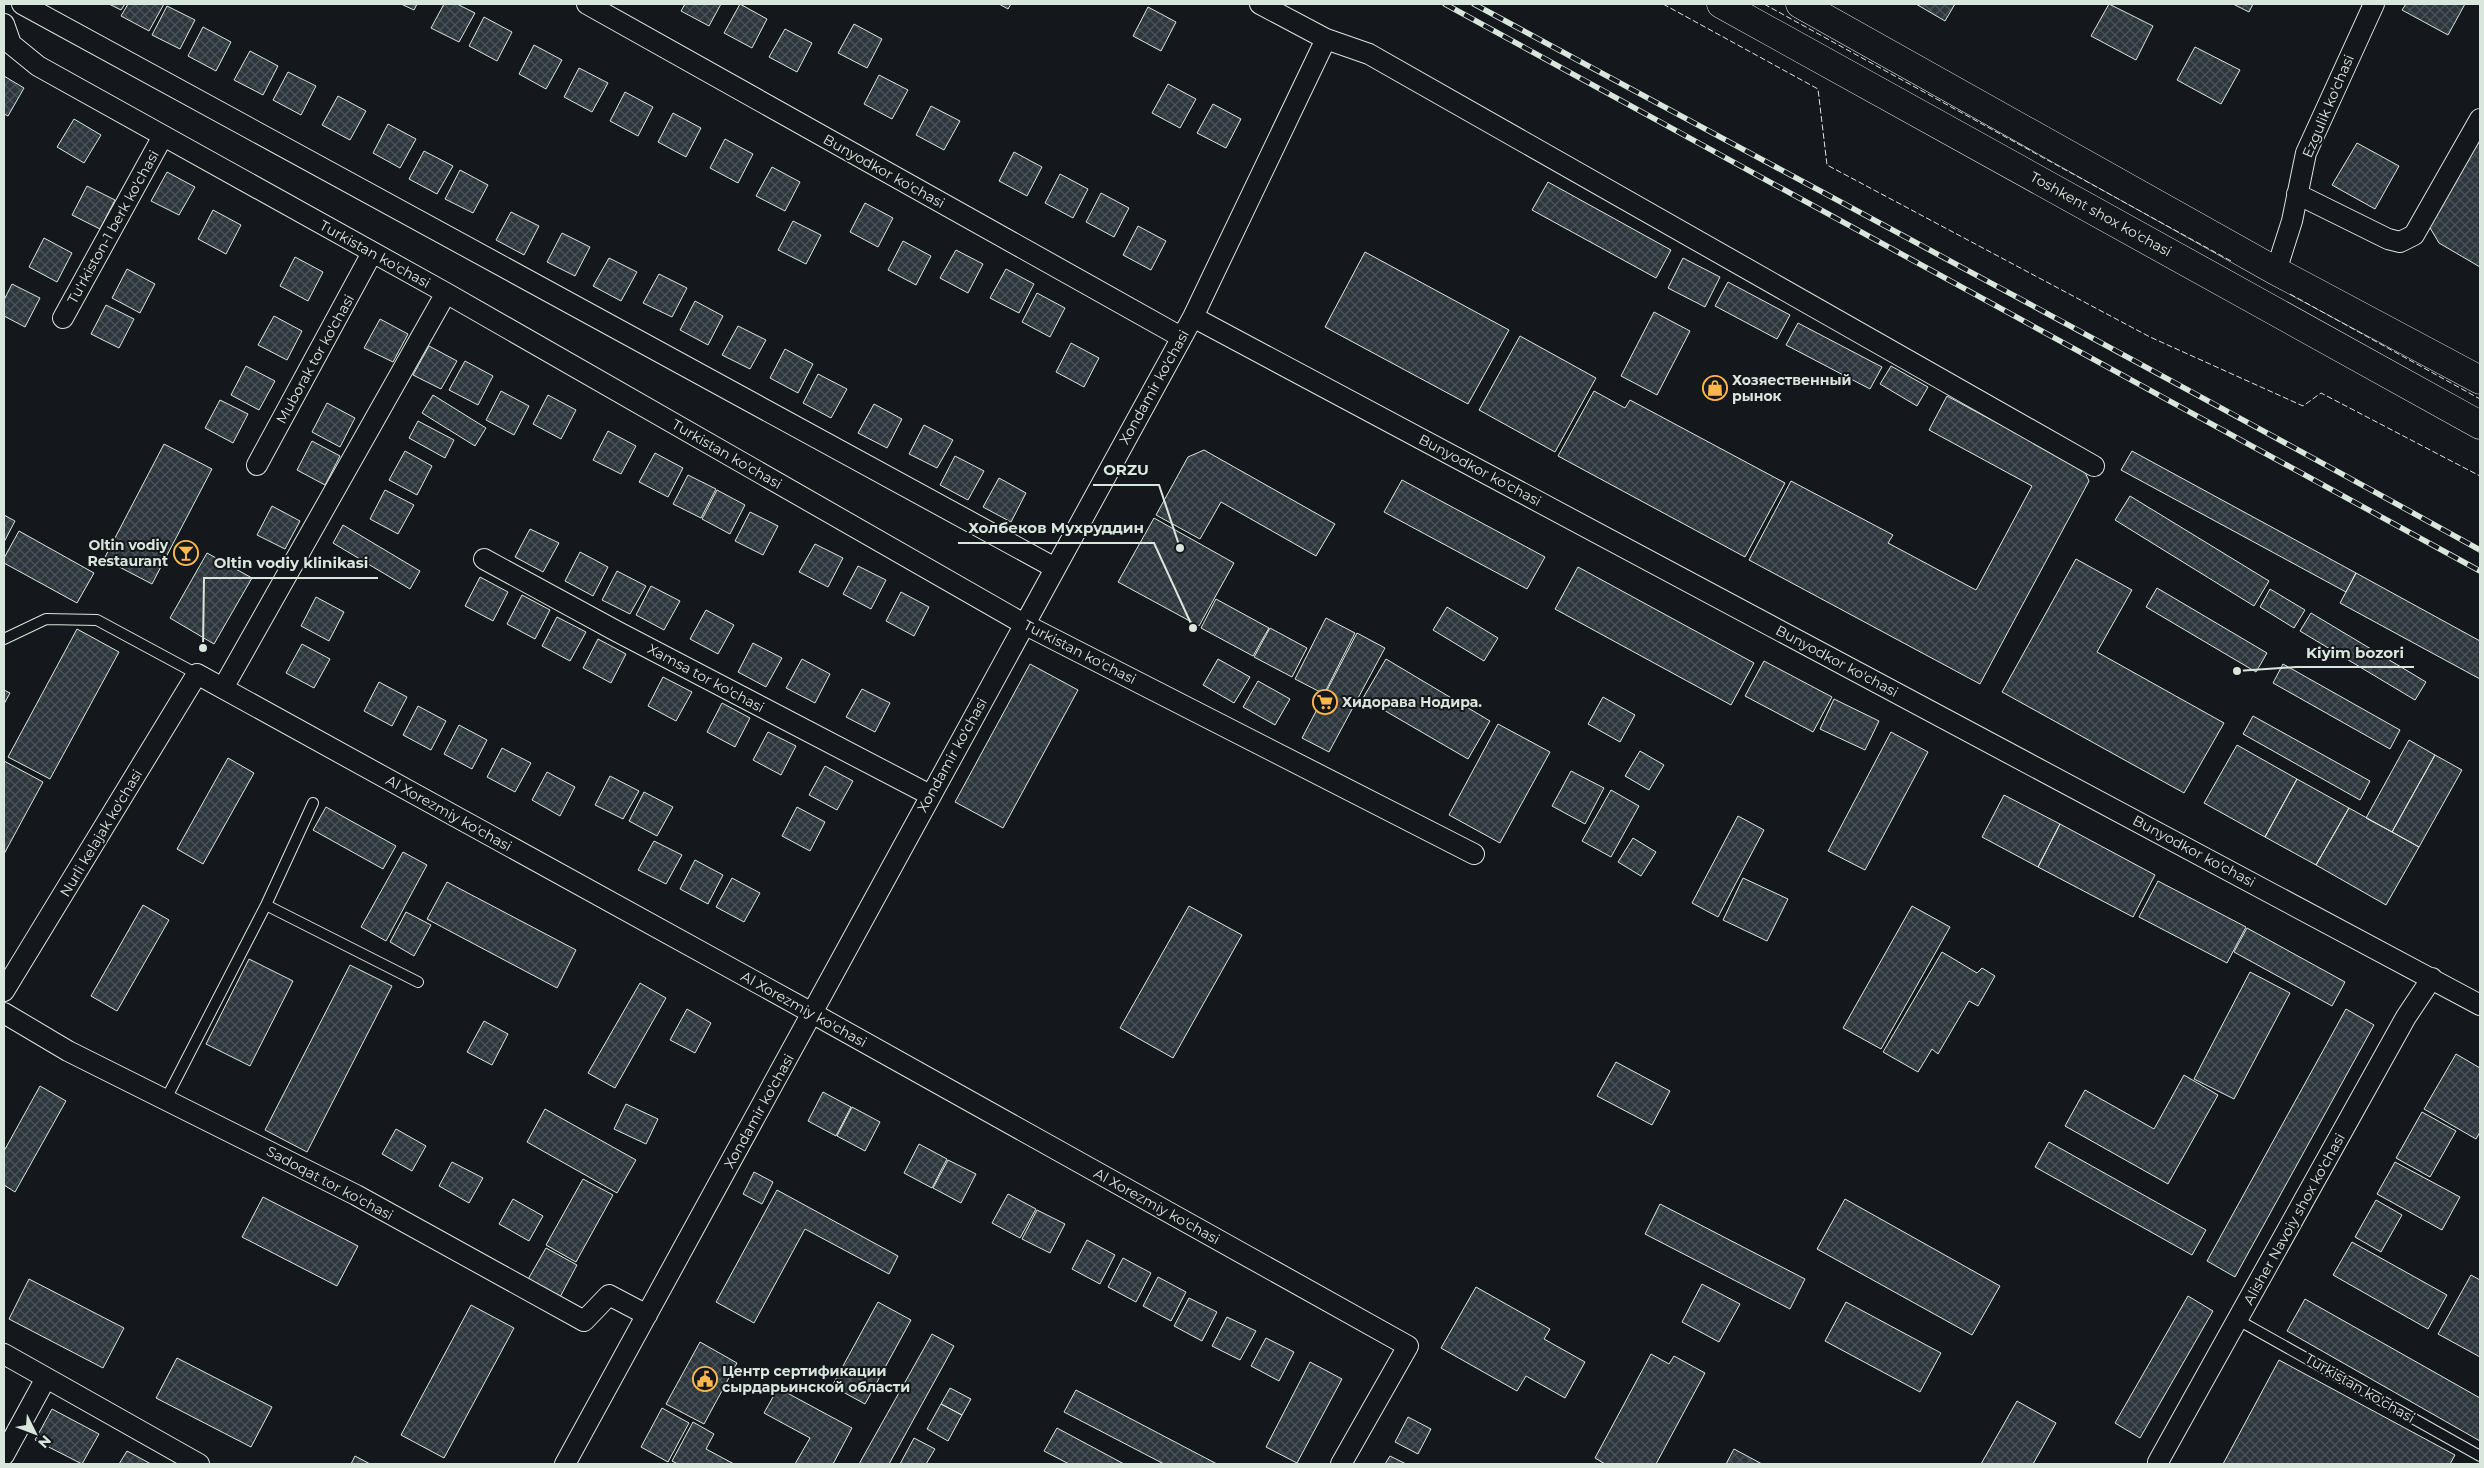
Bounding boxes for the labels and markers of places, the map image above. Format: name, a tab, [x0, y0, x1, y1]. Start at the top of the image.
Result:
place label: Хозяественный рынок	[1732, 371, 1851, 405]
shop icon: Хозяественный рынок	[1702, 375, 1728, 401]
callout: ORZU	[1093, 455, 1159, 485]
callout: Холбеков Мухруддин	[958, 513, 1154, 543]
place label: Oltin vodiy Restaurant	[87, 536, 169, 570]
bar icon: Oltin vodiy Restaurant	[173, 540, 199, 566]
callout: Oltin vodiy klinikasi	[204, 548, 378, 578]
callout: Kiyim bozori	[2296, 637, 2414, 667]
supermarket icon: Хидорава Нодира.	[1312, 689, 1338, 715]
place label: Хидорава Нодира.	[1342, 693, 1482, 711]
place label: Центр сертификации сырдарьинской области	[722, 1362, 910, 1396]
public building icon: Центр сертификации сырдарьинской области	[692, 1366, 718, 1392]

